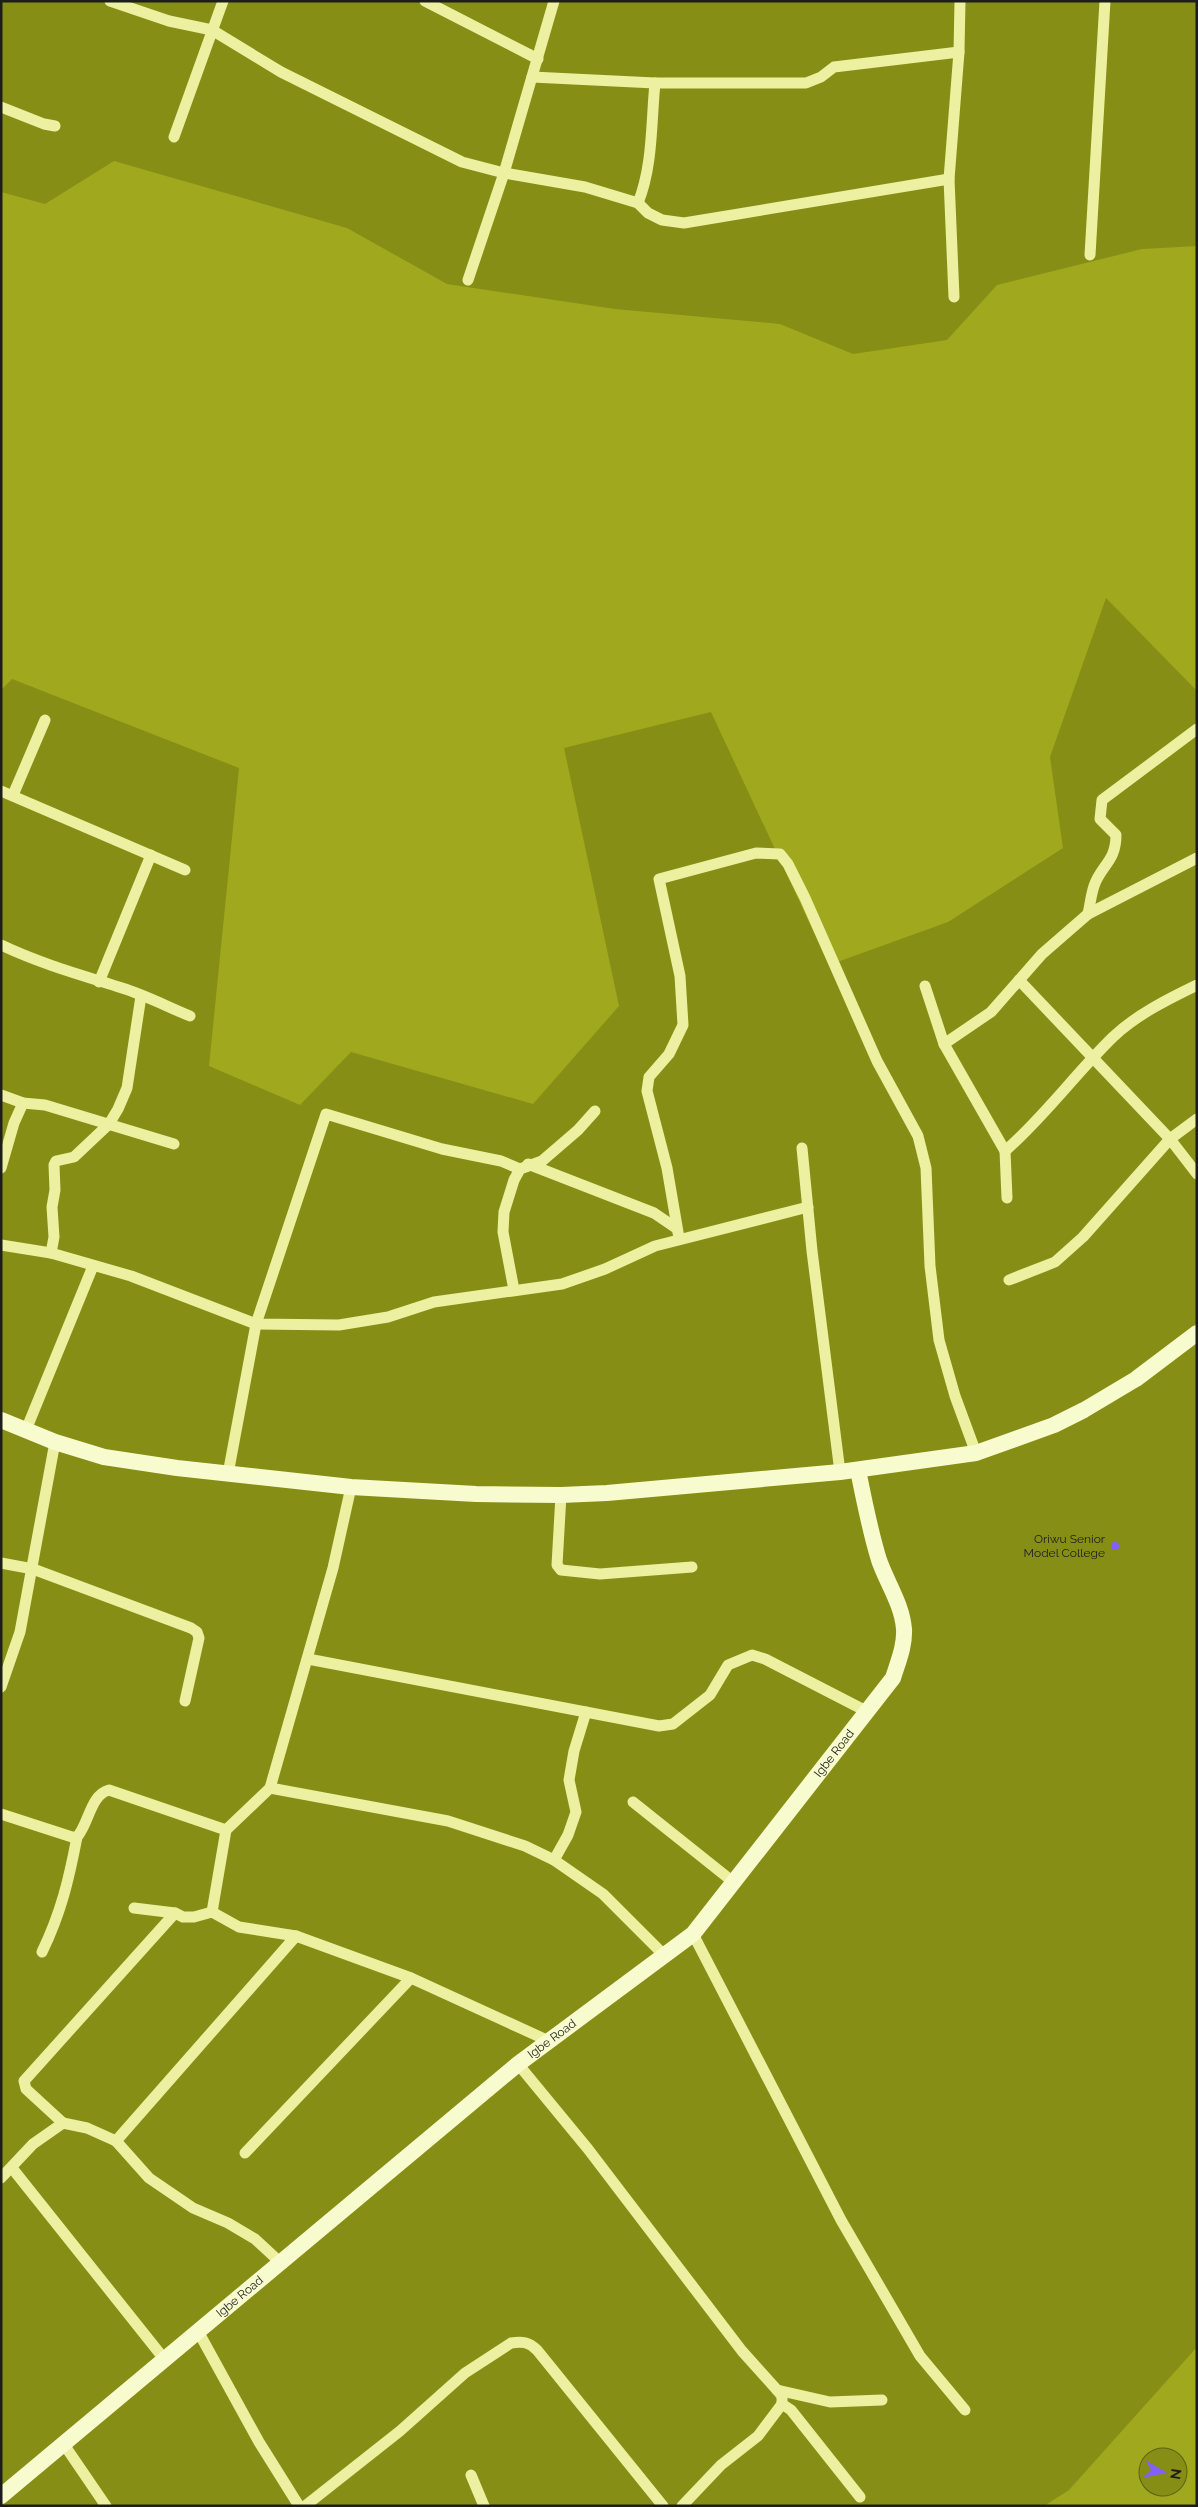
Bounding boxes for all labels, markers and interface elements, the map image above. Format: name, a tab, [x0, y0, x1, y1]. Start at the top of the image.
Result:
place label: Oriwu Senior Model College	[1024, 1532, 1106, 1560]
marker: Oriwu Senior Model College	[1109, 1540, 1121, 1552]
street label: Igbe Road	[811, 1727, 857, 1780]
street label: Igbe Road	[525, 2016, 579, 2061]
street label: Igbe Road	[213, 2273, 266, 2320]
north arrow	[1138, 2447, 1188, 2497]
text: N	[1167, 2468, 1185, 2481]

